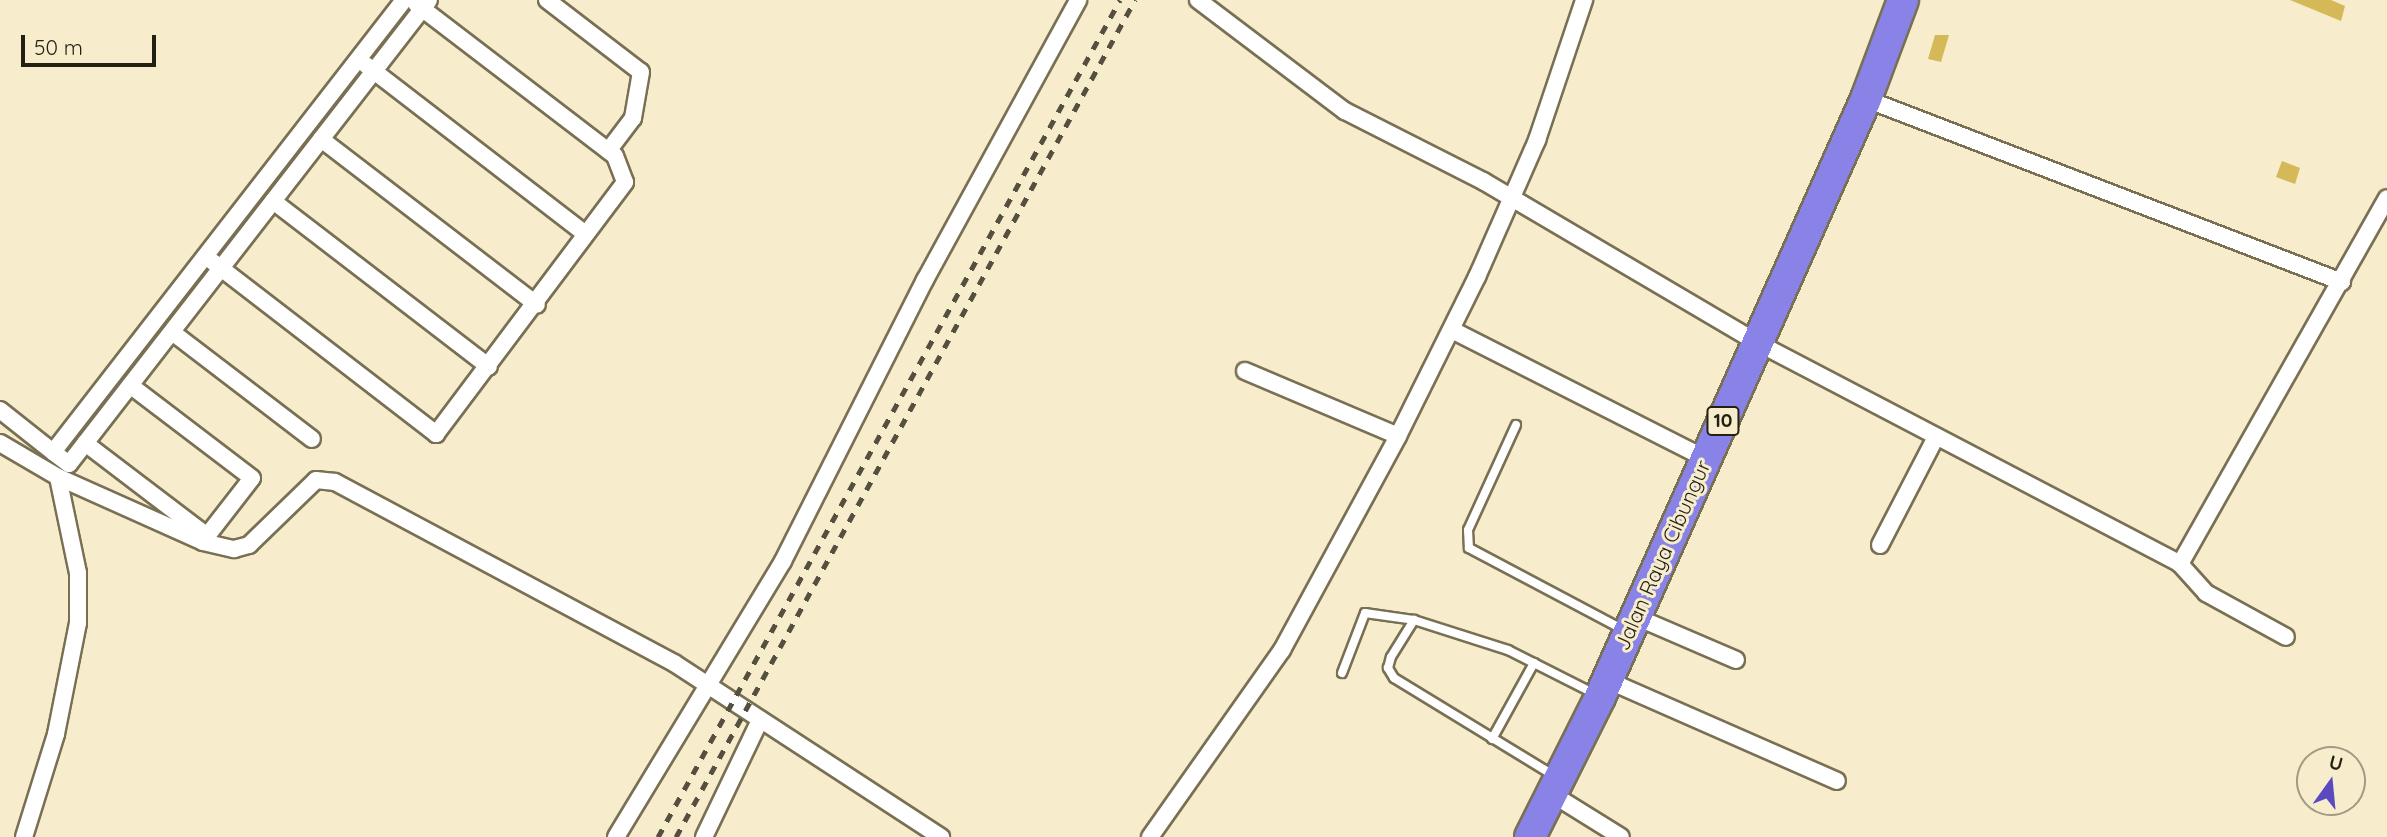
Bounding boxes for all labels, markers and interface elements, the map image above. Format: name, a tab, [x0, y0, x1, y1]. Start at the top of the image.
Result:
scale bar	[24, 21, 159, 65]
text: 50 m	[34, 34, 83, 60]
road number: 10	[1706, 406, 1740, 436]
street label: Jalan Raya Cibungur	[1609, 456, 1715, 654]
north arrow	[2296, 746, 2366, 816]
text: U	[2326, 749, 2345, 776]

